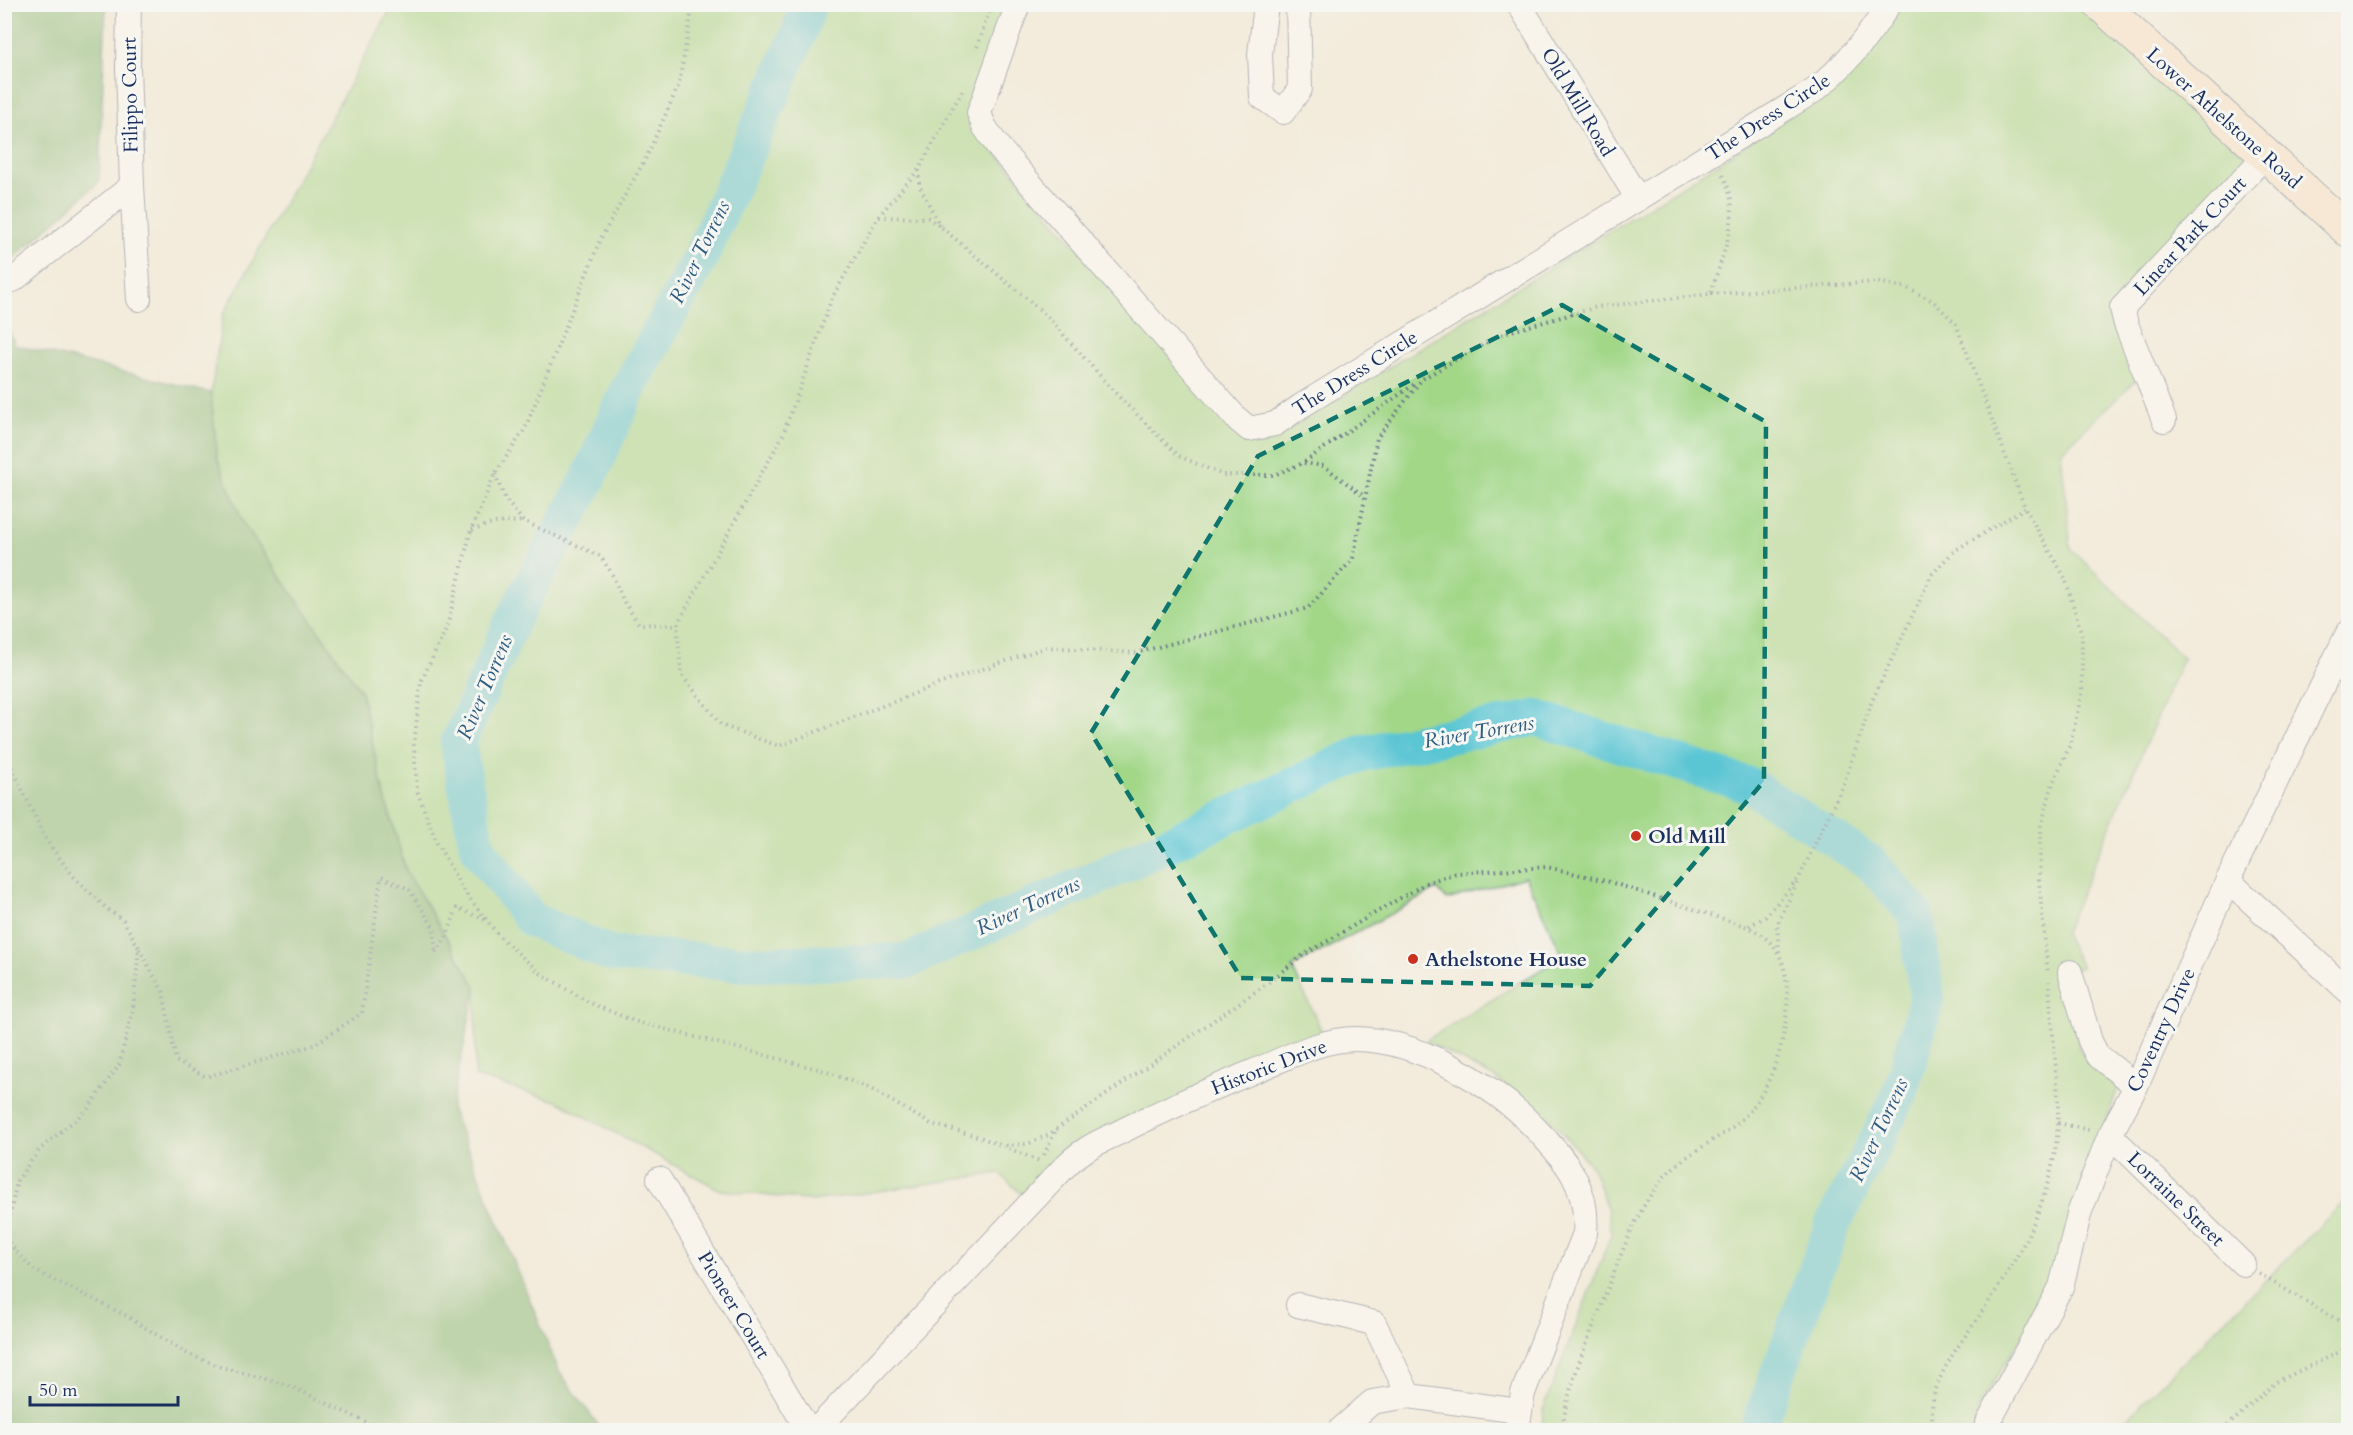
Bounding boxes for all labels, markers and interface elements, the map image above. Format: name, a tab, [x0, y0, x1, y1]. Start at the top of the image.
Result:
street label: Filippo Court	[115, 36, 145, 153]
street label: Lower Athelstone Road	[2141, 41, 2308, 195]
street label: Old Mill Road	[1535, 43, 1621, 162]
street label: The Dress Circle	[1701, 67, 1835, 167]
street label: Linear Park Court	[2128, 170, 2253, 302]
water label: River Torrens	[662, 195, 738, 309]
street label: The Dress Circle	[1287, 324, 1423, 422]
water label: River Torrens	[450, 630, 520, 744]
water label: River Torrens	[1421, 708, 1537, 756]
place label: Old Mill	[1648, 823, 1726, 850]
marker: Old Mill	[1629, 829, 1643, 843]
water label: River Torrens	[971, 869, 1085, 943]
place label: Athelstone House	[1425, 946, 1587, 973]
marker: Athelstone House	[1406, 952, 1420, 966]
street label: Coventry Drive	[2120, 963, 2202, 1097]
street label: Historic Drive	[1207, 1033, 1331, 1101]
water label: River Torrens	[1842, 1073, 1916, 1187]
street label: Lorraine Street	[2121, 1146, 2231, 1253]
street label: Pioneer Court	[691, 1246, 777, 1364]
scale bar	[30, 1369, 178, 1407]
text: 50 m	[39, 1378, 78, 1403]

